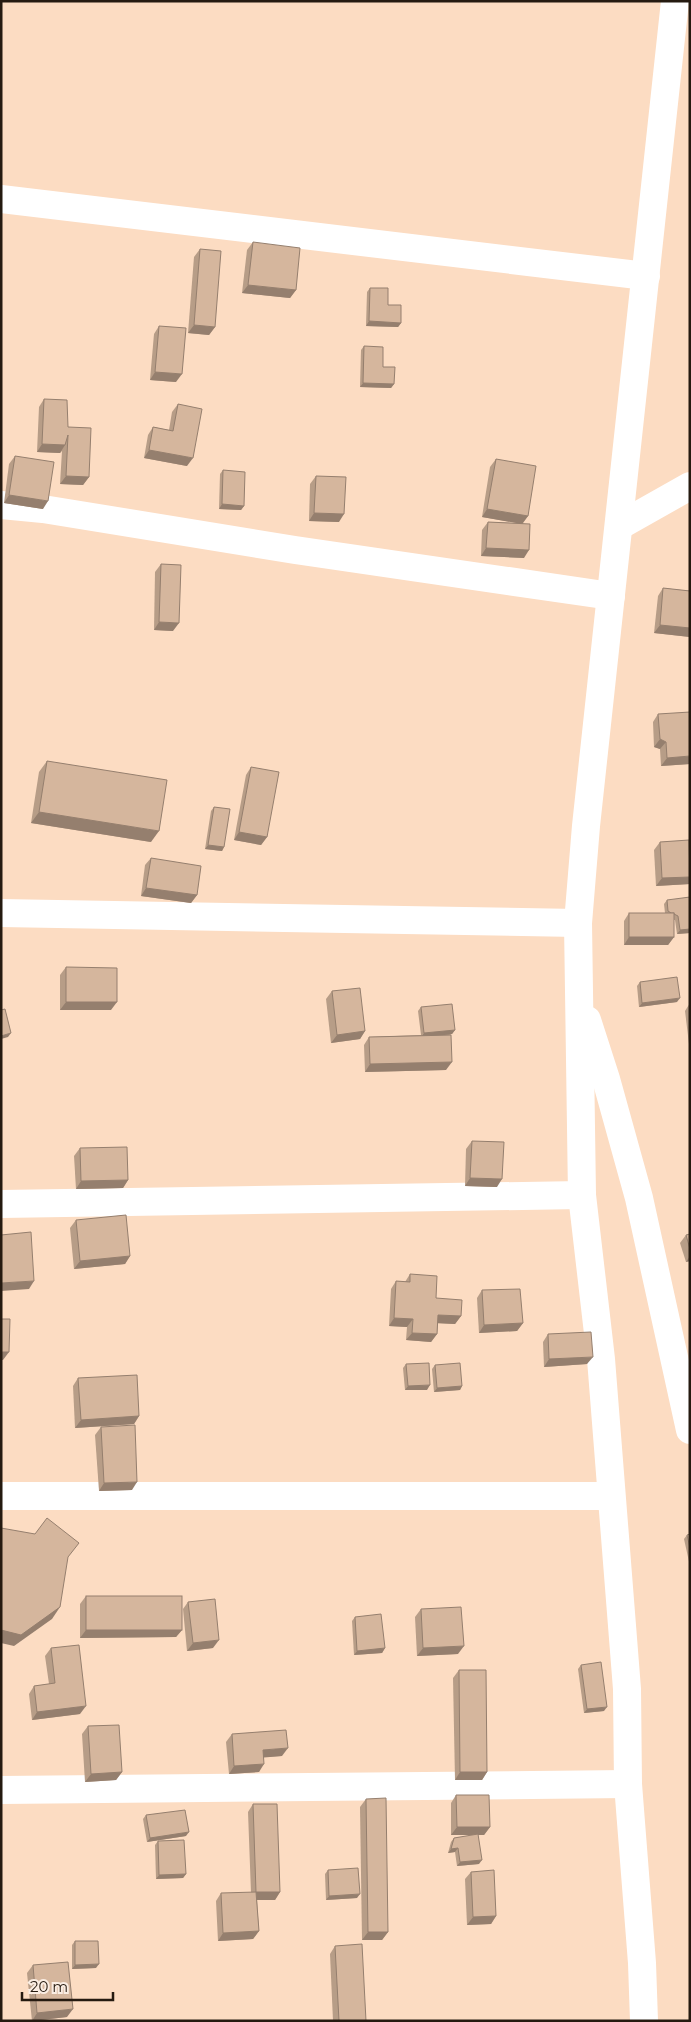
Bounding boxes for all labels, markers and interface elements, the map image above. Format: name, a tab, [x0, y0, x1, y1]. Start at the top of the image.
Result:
scale bar	[22, 1970, 114, 2002]
text: 20 m	[30, 1977, 68, 1996]

